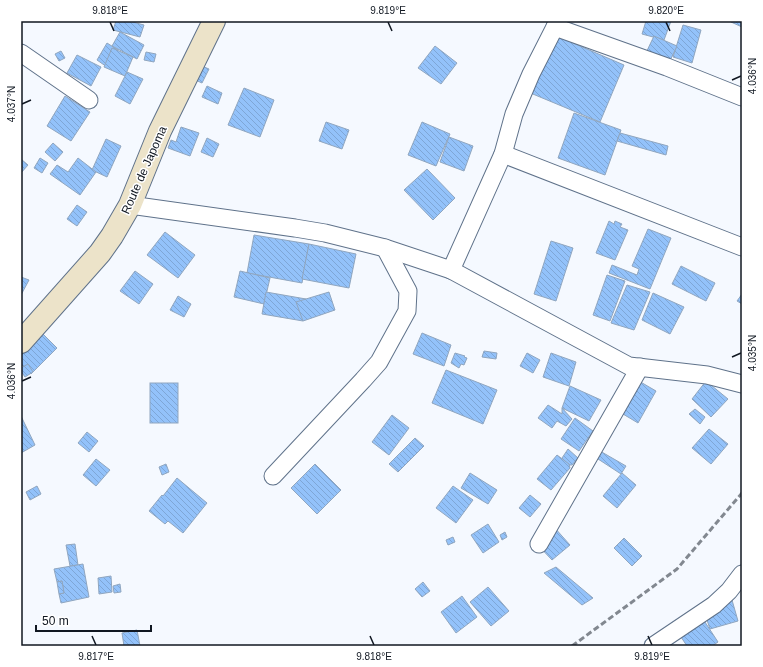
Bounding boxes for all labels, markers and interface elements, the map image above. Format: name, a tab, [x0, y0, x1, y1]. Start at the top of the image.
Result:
text: 9.818°E	[92, 5, 128, 16]
text: 9.819°E	[370, 5, 406, 16]
text: 9.820°E	[648, 5, 684, 16]
text: 4.036°N	[747, 58, 758, 94]
text: 4.037°N	[6, 86, 17, 122]
street label: Route de Japoma	[118, 124, 170, 216]
text: 4.035°N	[747, 335, 758, 371]
text: 4.036°N	[6, 363, 17, 399]
scale bar	[36, 607, 151, 633]
text: 50 m	[42, 614, 69, 628]
text: 9.817°E	[78, 651, 114, 662]
text: 9.818°E	[356, 651, 392, 662]
text: 9.819°E	[634, 651, 670, 662]

